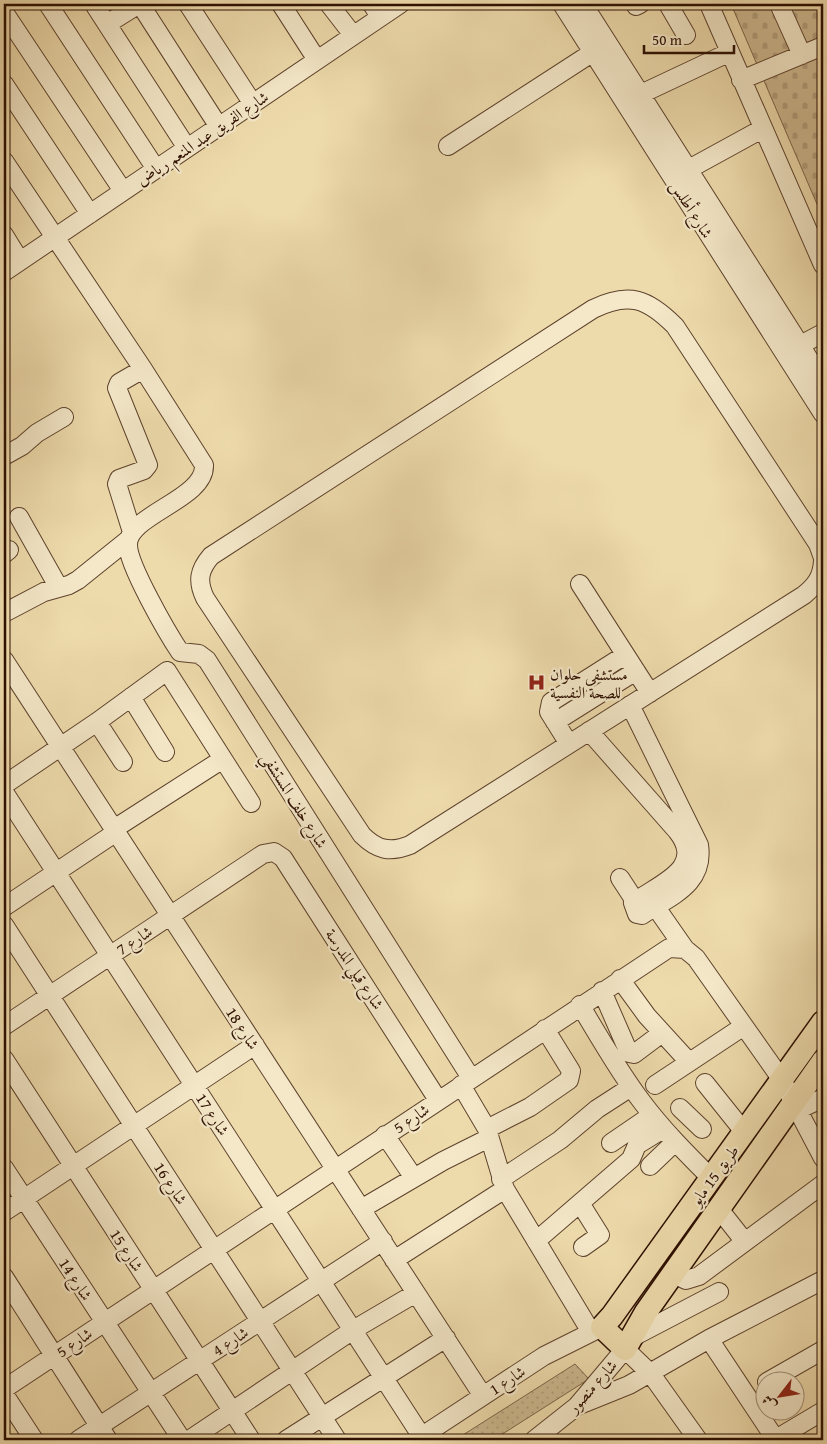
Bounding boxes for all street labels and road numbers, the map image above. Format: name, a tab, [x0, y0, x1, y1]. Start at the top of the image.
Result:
street label: شارع الفريق عبد المنعم رياض	[131, 85, 275, 195]
street label: شارع أطلس	[663, 175, 719, 244]
street label: شارع خلف المستشفي	[252, 747, 334, 855]
street label: شارع 7	[111, 919, 158, 962]
street label: شارع قبلي المدرسة	[316, 924, 390, 1016]
street label: شارع 18	[219, 1002, 266, 1055]
street label: شارع 17	[189, 1088, 236, 1141]
street label: شارع 5	[388, 1097, 435, 1141]
street label: طريق 15 مايو	[682, 1140, 744, 1212]
street label: شارع 16	[147, 1157, 194, 1210]
street label: شارع 15	[103, 1224, 150, 1277]
street label: شارع 14	[52, 1253, 99, 1306]
street label: شارع 4	[207, 1320, 254, 1363]
street label: شارع 5	[51, 1321, 98, 1365]
street label: شارع منصور	[560, 1354, 624, 1421]
street label: شارع 1	[484, 1359, 531, 1402]

